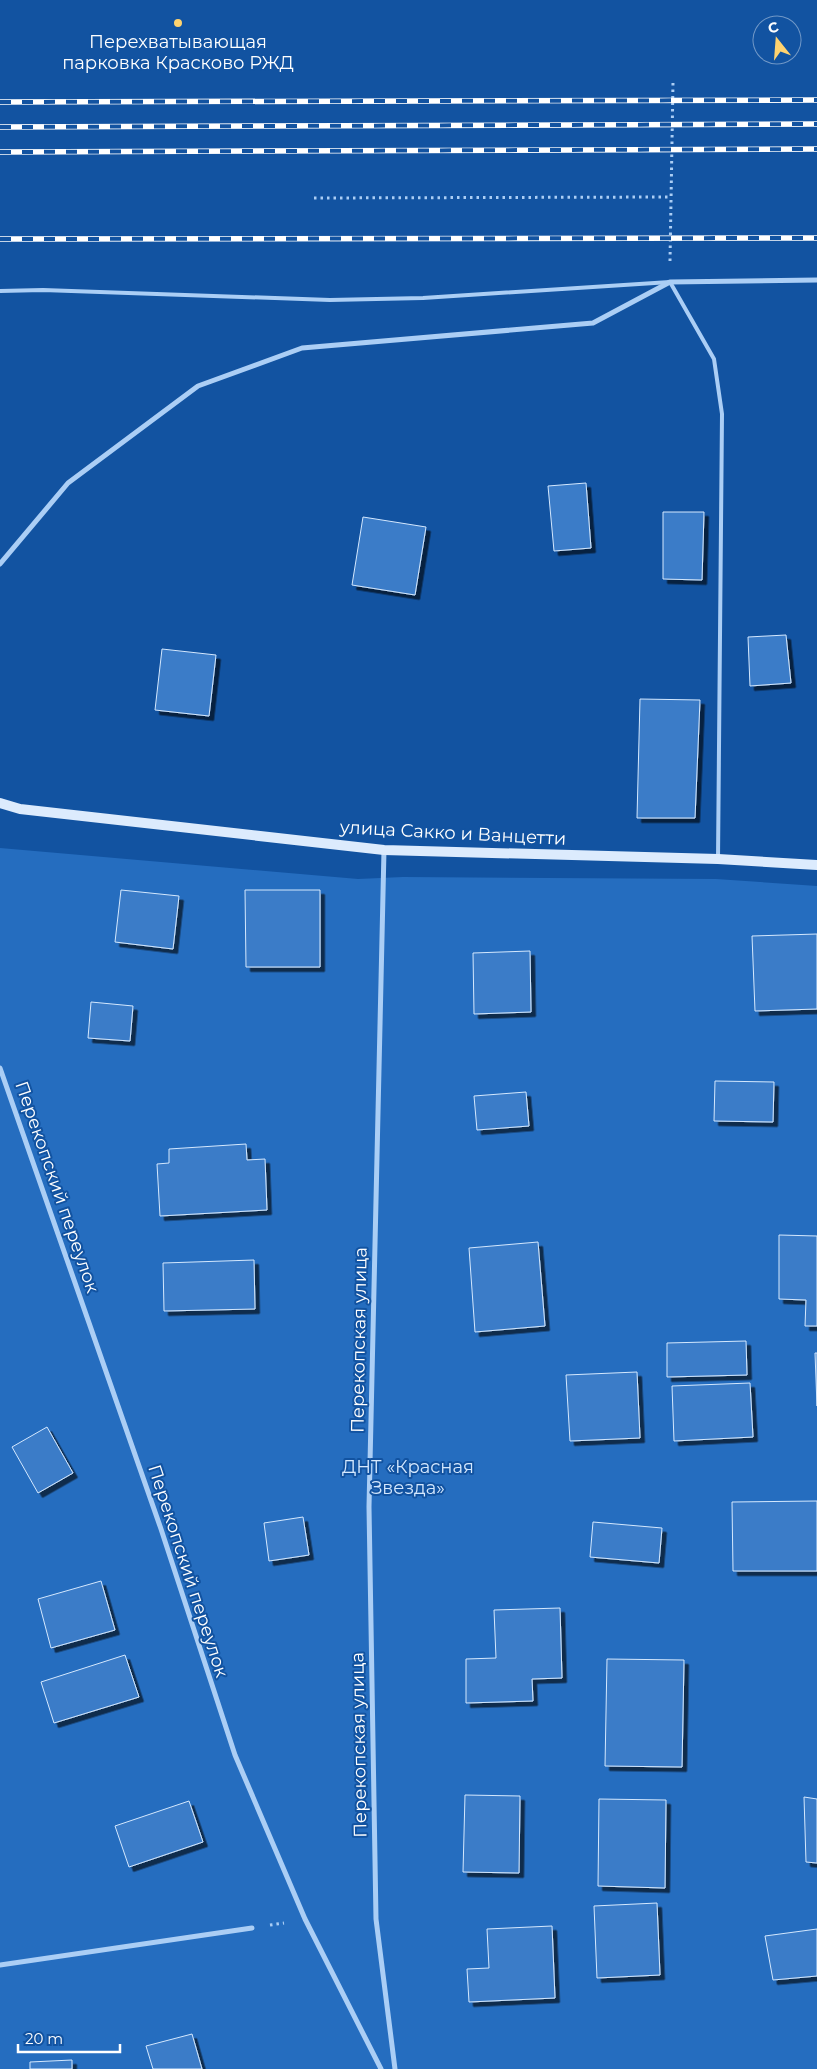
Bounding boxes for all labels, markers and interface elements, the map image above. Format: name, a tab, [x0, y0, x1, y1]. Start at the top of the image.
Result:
north arrow	[752, 15, 802, 65]
marker: Перехватывающая парковка Красково РЖД	[172, 17, 184, 29]
text: С	[766, 17, 781, 38]
place label: Перехватывающая парковка Красково РЖД	[62, 31, 294, 74]
street label: улица Сакко и Ванцетти	[338, 816, 567, 850]
street label: Перекопский переулок	[10, 1078, 104, 1296]
street label: Перекопская улица	[346, 1247, 372, 1433]
park label: ДНТ «Красная Звезда»	[342, 1456, 474, 1499]
street label: Перекопский переулок	[143, 1462, 233, 1681]
street label: Перекопская улица	[346, 1652, 372, 1838]
scale bar	[18, 2022, 120, 2054]
text: 20 m	[25, 2029, 63, 2048]

